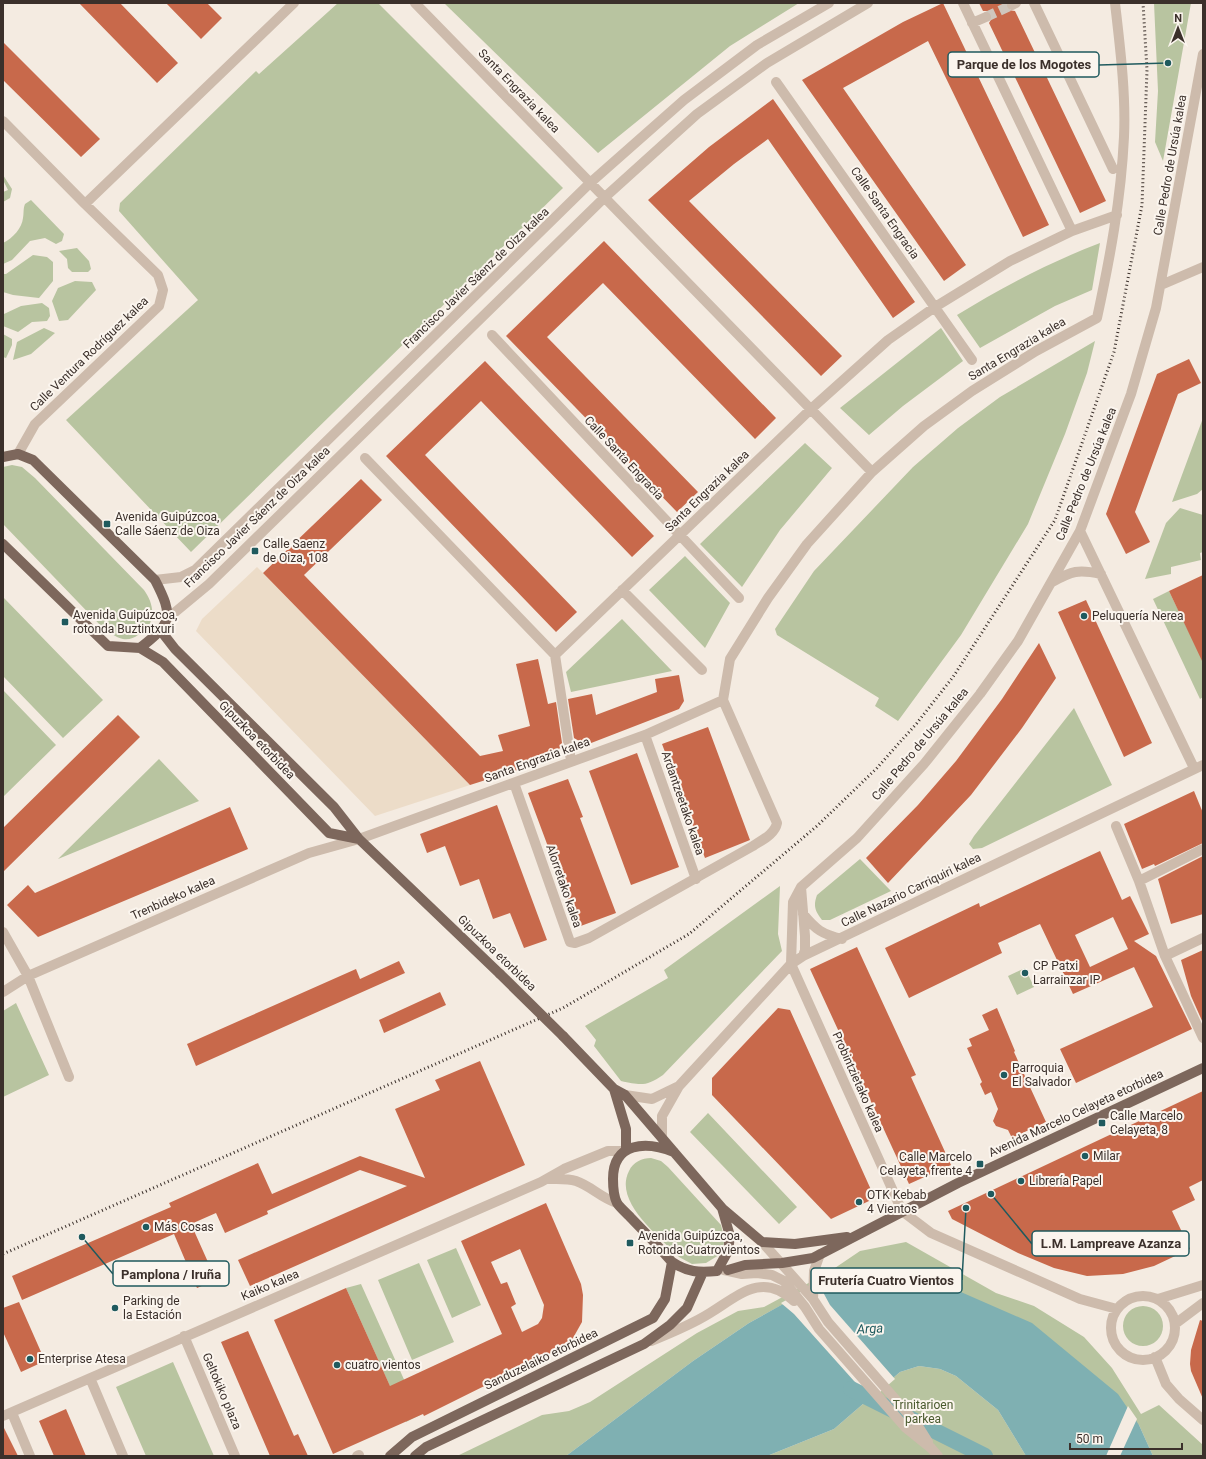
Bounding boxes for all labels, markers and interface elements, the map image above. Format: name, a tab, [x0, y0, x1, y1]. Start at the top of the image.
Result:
north arrow	[1158, 8, 1198, 48]
text: N	[1174, 12, 1182, 25]
street label: Santa Engrazia kalea	[475, 46, 563, 136]
callout: Parque de los Mogotes	[948, 52, 1099, 77]
text: Parque de los Mogotes	[957, 57, 1092, 72]
street label: Calle Pedro de Ursúa kalea	[1151, 94, 1189, 236]
street label: Calle Santa Engracia	[848, 164, 922, 262]
street label: Francisco Javier Sáenz de Oiza kalea	[400, 205, 552, 351]
street label: Calle Ventura Rodríguez kalea	[27, 294, 151, 414]
street label: Santa Engrazia kalea	[966, 314, 1068, 384]
street label: Calle Pedro de Ursúa kalea	[1053, 405, 1119, 543]
street label: Calle Santa Engracia	[582, 413, 666, 503]
street label: Francisco Javier Sáenz de Oiza kalea	[181, 444, 333, 590]
street label: Santa Engrazia kalea	[662, 447, 752, 535]
place label: Avenida Guipúzcoa, Calle Sáenz de Oiza	[115, 510, 220, 538]
marker: Avenida Guipúzcoa, Calle Sáenz de Oiza	[102, 519, 112, 529]
place label: Calle Saenz de Oiza, 108	[263, 537, 329, 565]
marker: Calle Saenz de Oiza, 108	[250, 546, 260, 556]
place label: Avenida Guipúzcoa, rotonda Buztintxuri	[73, 608, 177, 636]
place label: Peluquería Nerea	[1092, 609, 1184, 623]
marker: Peluquería Nerea	[1079, 611, 1089, 621]
marker: Avenida Guipúzcoa, rotonda Buztintxuri	[60, 617, 70, 627]
street label: Calle Pedro de Ursúa kalea	[869, 685, 971, 803]
street label: Gipuzkoa etorbidea	[216, 698, 298, 782]
street label: Santa Engrazia kalea	[482, 734, 592, 786]
street label: Ardantzeetako kalea	[659, 749, 707, 857]
street label: Alorretako kalea	[543, 843, 585, 929]
street label: Calle Nazario Carriquiri kalea	[839, 850, 983, 930]
street label: Trenbideko kalea	[129, 873, 217, 923]
street label: Gipuzkoa etorbidea	[455, 912, 539, 994]
place label: CP Patxi Larrainzar IP	[1033, 959, 1101, 987]
marker: CP Patxi Larrainzar IP	[1020, 968, 1030, 978]
street label: Probintzietako kalea	[830, 1030, 886, 1134]
place label: Parroquia El Salvador	[1012, 1061, 1071, 1089]
street label: Avenida Marcelo Celayeta etorbidea	[986, 1066, 1166, 1160]
marker: Parroquia El Salvador	[999, 1070, 1009, 1080]
place label: Calle Marcelo Celayeta, 8	[1110, 1109, 1183, 1137]
marker: Calle Marcelo Celayeta, 8	[1097, 1118, 1107, 1128]
place label: Milar	[1093, 1149, 1120, 1163]
place label: Calle Marcelo Celayeta, frente 4	[880, 1150, 972, 1178]
marker: Milar	[1080, 1151, 1090, 1161]
marker: Calle Marcelo Celayeta, frente 4	[975, 1159, 985, 1169]
place label: Librería Papel	[1029, 1174, 1102, 1188]
marker: Librería Papel	[1016, 1176, 1026, 1186]
place label: OTK Kebab 4 Vientos	[867, 1188, 927, 1216]
marker: OTK Kebab 4 Vientos	[854, 1197, 864, 1207]
place label: Más Cosas	[154, 1220, 214, 1234]
marker: Más Cosas	[141, 1222, 151, 1232]
place label: Avenida Guipúzcoa, Rotonda Cuatrovientos	[638, 1229, 760, 1257]
callout: L.M. Lampreave Azanza	[1032, 1231, 1189, 1256]
text: L.M. Lampreave Azanza	[1041, 1236, 1181, 1251]
marker: Avenida Guipúzcoa, Rotonda Cuatrovientos	[625, 1238, 635, 1248]
callout: Pamplona / Iruña	[113, 1261, 229, 1286]
text: Pamplona / Iruña	[121, 1267, 221, 1282]
street label: Kaiko kalea	[239, 1267, 301, 1303]
callout: Frutería Cuatro Vientos	[811, 1268, 962, 1293]
text: Frutería Cuatro Vientos	[818, 1273, 954, 1288]
place label: Parking de la Estación	[123, 1294, 182, 1322]
marker: Parking de la Estación	[110, 1303, 120, 1313]
water label: Arga	[855, 1320, 884, 1337]
street label: Sanduzelaiko etorbidea	[482, 1325, 600, 1393]
street label: Geltokiko plaza	[200, 1351, 244, 1431]
place label: Enterprise Atesa	[38, 1352, 126, 1366]
marker: Enterprise Atesa	[25, 1354, 35, 1364]
place label: cuatro vientos	[345, 1358, 421, 1372]
marker: cuatro vientos	[332, 1360, 342, 1370]
park label: Trinitarioen parkea	[893, 1398, 953, 1426]
scale bar	[1070, 1425, 1182, 1451]
text: 50 m	[1076, 1432, 1103, 1446]

